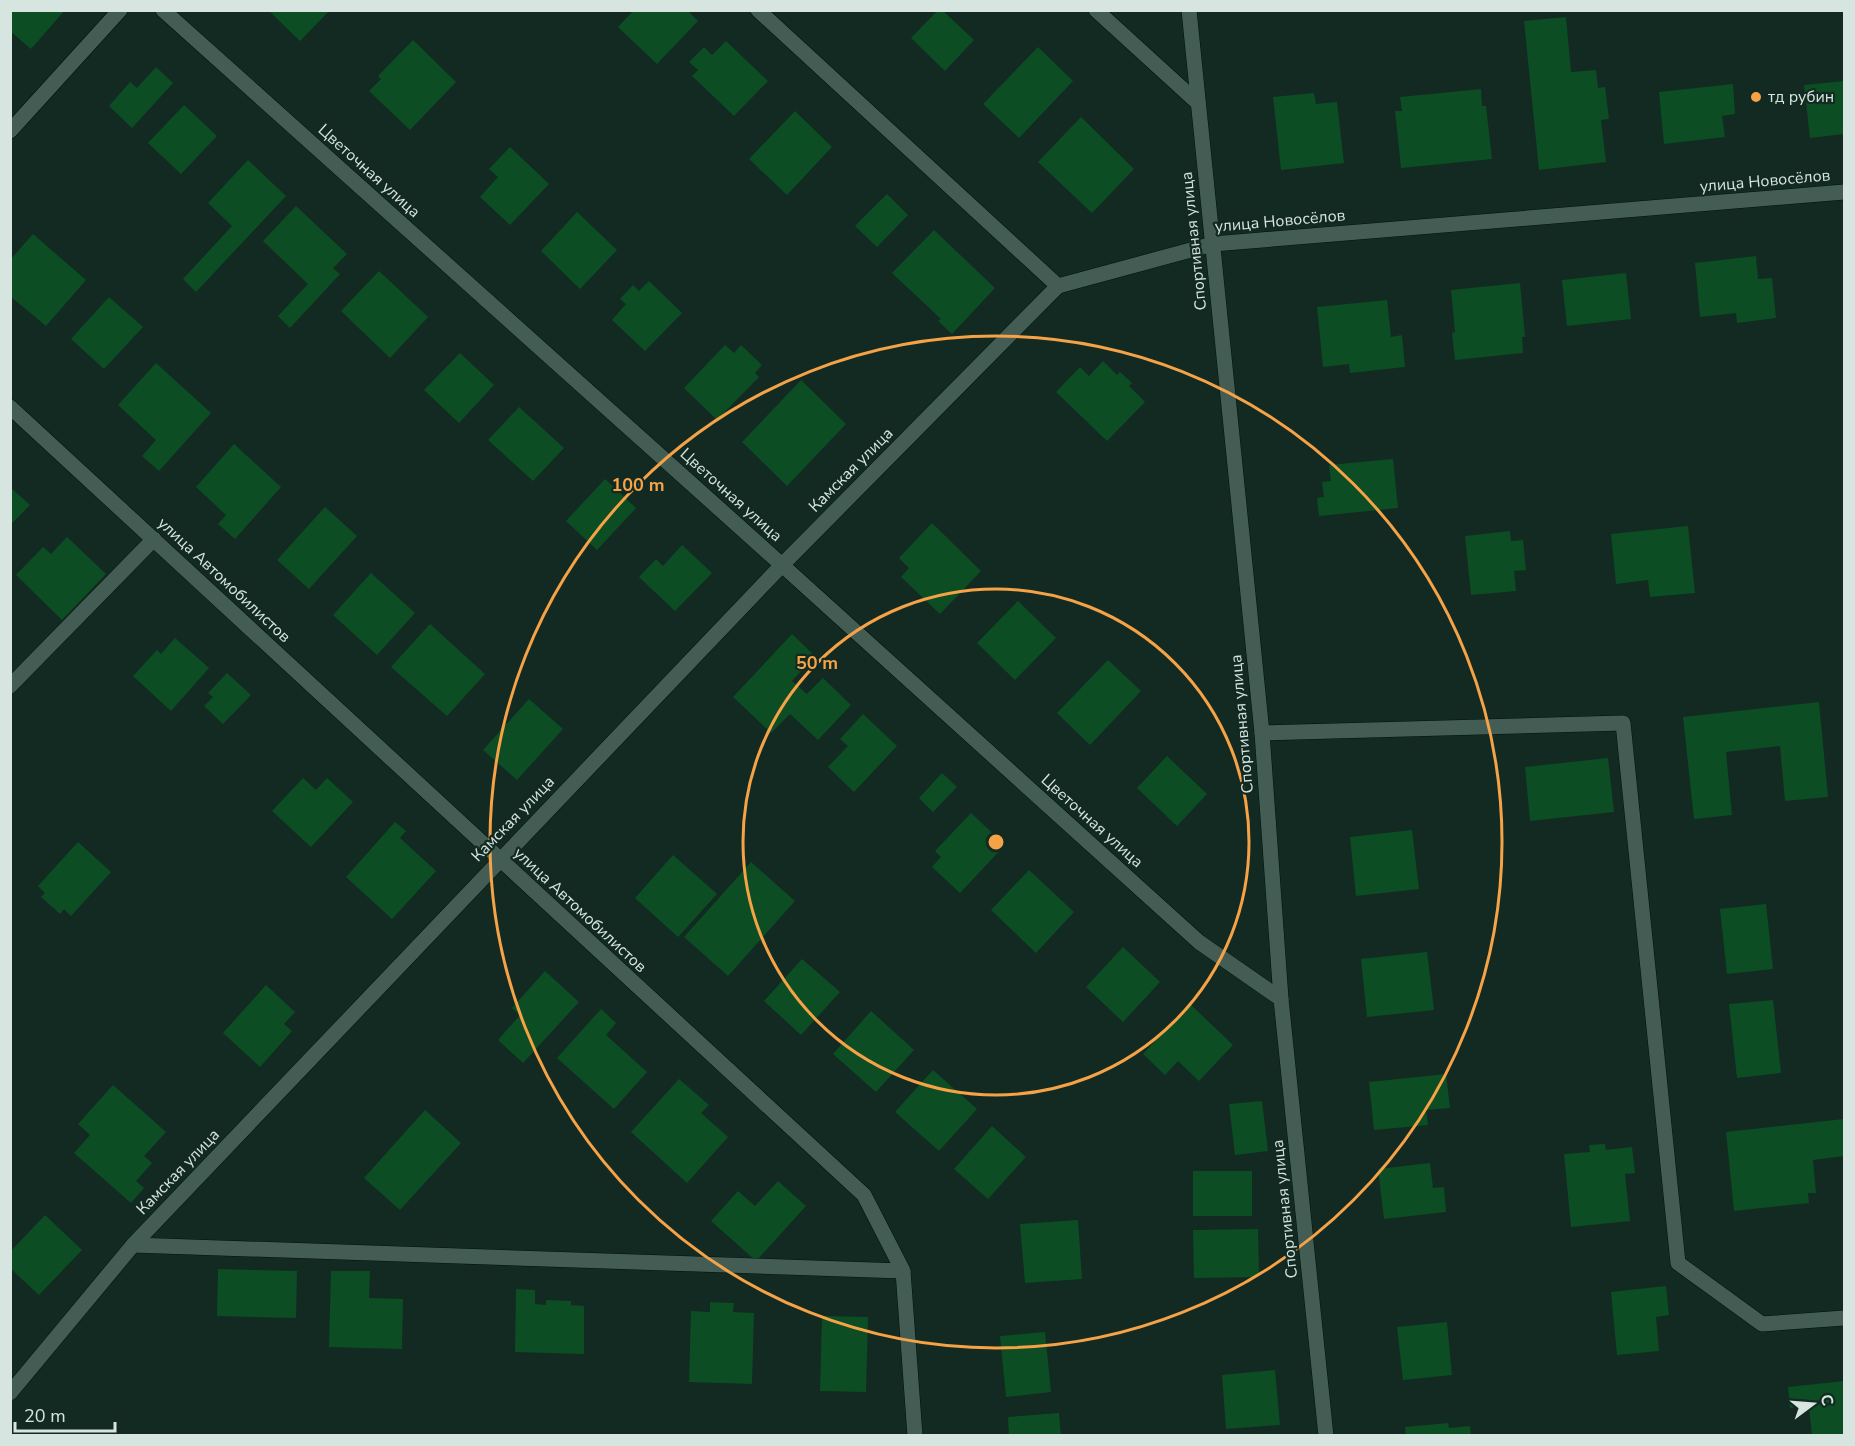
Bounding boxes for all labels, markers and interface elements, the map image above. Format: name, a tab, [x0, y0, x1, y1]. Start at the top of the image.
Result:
place label: тд рубин	[1768, 86, 1834, 108]
marker: тд рубин	[1749, 90, 1763, 104]
street label: Цветочная улица	[313, 119, 425, 223]
street label: улица Новосёлов	[1699, 164, 1831, 198]
street label: Спортивная улица	[1176, 171, 1212, 311]
street label: улица Новосёлов	[1214, 204, 1346, 238]
street label: Камская улица	[804, 423, 898, 517]
street label: Цветочная улица	[675, 443, 787, 547]
text: 100 m	[611, 473, 665, 497]
street label: улица Автомобилистов	[153, 512, 295, 648]
text: 50 m	[796, 651, 838, 675]
street label: Спортивная улица	[1225, 654, 1259, 794]
street label: Цветочная улица	[1036, 769, 1148, 873]
street label: Камская улица	[466, 771, 560, 867]
centre of rings	[986, 832, 1006, 852]
street label: улица Автомобилистов	[509, 842, 651, 978]
street label: Камская улица	[131, 1124, 225, 1220]
street label: Спортивная улица	[1267, 1139, 1303, 1279]
north arrow	[1783, 1374, 1843, 1434]
text: С	[1814, 1392, 1839, 1409]
scale bar	[15, 1395, 116, 1433]
text: 20 m	[24, 1404, 66, 1428]

